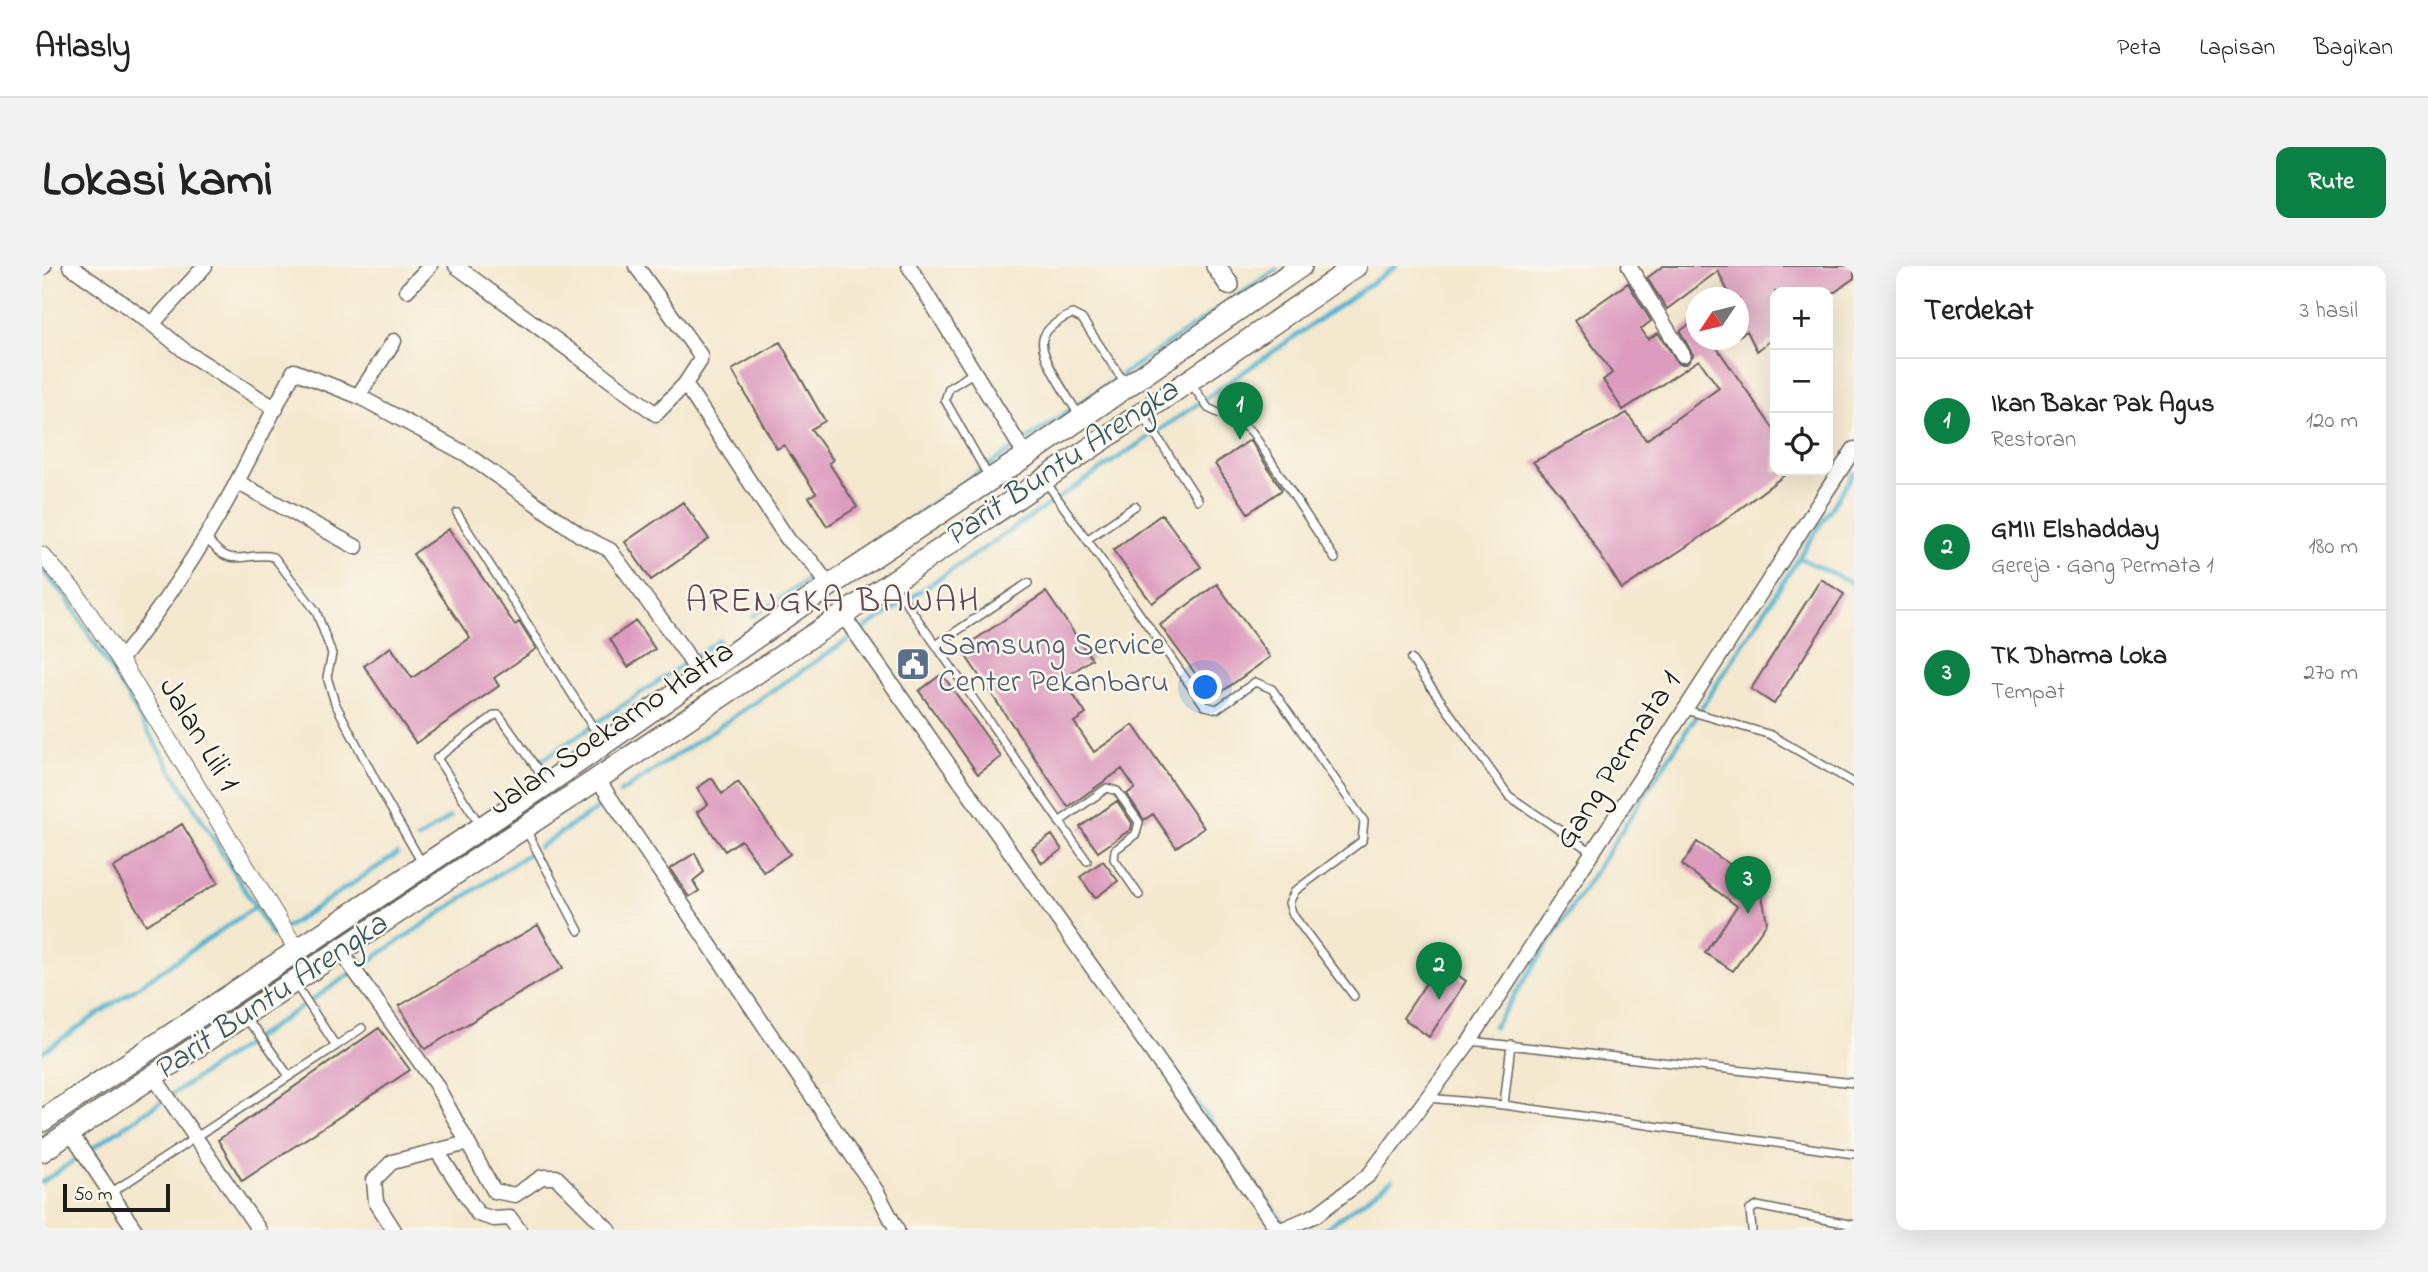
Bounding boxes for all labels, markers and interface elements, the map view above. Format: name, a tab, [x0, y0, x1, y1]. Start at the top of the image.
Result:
text: Atlasly	[35, 24, 130, 72]
text: Peta	[2117, 31, 2161, 66]
text: Lapisan	[2199, 31, 2275, 66]
text: Bagikan	[2313, 31, 2393, 66]
text: Lokasi kami	[42, 146, 273, 218]
button: Rute	[2276, 147, 2386, 218]
north arrow	[1686, 287, 1749, 350]
map controls	[1770, 287, 1833, 476]
button: +	[1770, 287, 1833, 350]
text: Terdekat	[1924, 290, 2034, 334]
text: 3 hasil	[2300, 295, 2358, 328]
button: −	[1770, 350, 1833, 413]
water label: Parit Buntu Arengka	[935, 367, 1190, 561]
pin: 1	[1217, 382, 1263, 440]
text: Ikan Bakar Pak Agus	[1991, 386, 2215, 424]
text: 1	[1943, 405, 1951, 438]
text: 120 m	[2306, 405, 2358, 438]
button: locate	[1770, 413, 1833, 476]
text: Restoran	[1991, 424, 2076, 457]
text: GMII Elshadday	[1991, 512, 2159, 550]
text: 2	[1941, 531, 1953, 564]
text: 180 m	[2309, 531, 2358, 564]
text: Gereja · Gang Permata 1	[1991, 550, 2214, 583]
district label: ARENGKA BAWAH	[685, 577, 981, 628]
place label: Samsung Service Center Pekanbaru	[938, 623, 1169, 707]
street label: Jalan Soekarno Hatta	[480, 629, 744, 829]
text: TK Dharma Loka	[1991, 638, 2167, 676]
public building icon: Samsung Service Center Pekanbaru	[894, 645, 932, 683]
text: 3	[1942, 657, 1952, 690]
text: 270 m	[2304, 657, 2358, 690]
street label: Gang Permata 1	[1544, 662, 1694, 860]
street label: Jalan Lili 1	[145, 669, 251, 801]
your location	[1188, 670, 1222, 704]
text: Tempat	[1991, 676, 2065, 709]
pin: 3	[1725, 856, 1771, 914]
water label: Parit Buntu Arengka	[144, 901, 399, 1095]
pin: 2	[1416, 942, 1462, 1000]
scale bar	[63, 1181, 170, 1213]
text: 50 m	[74, 1182, 113, 1209]

